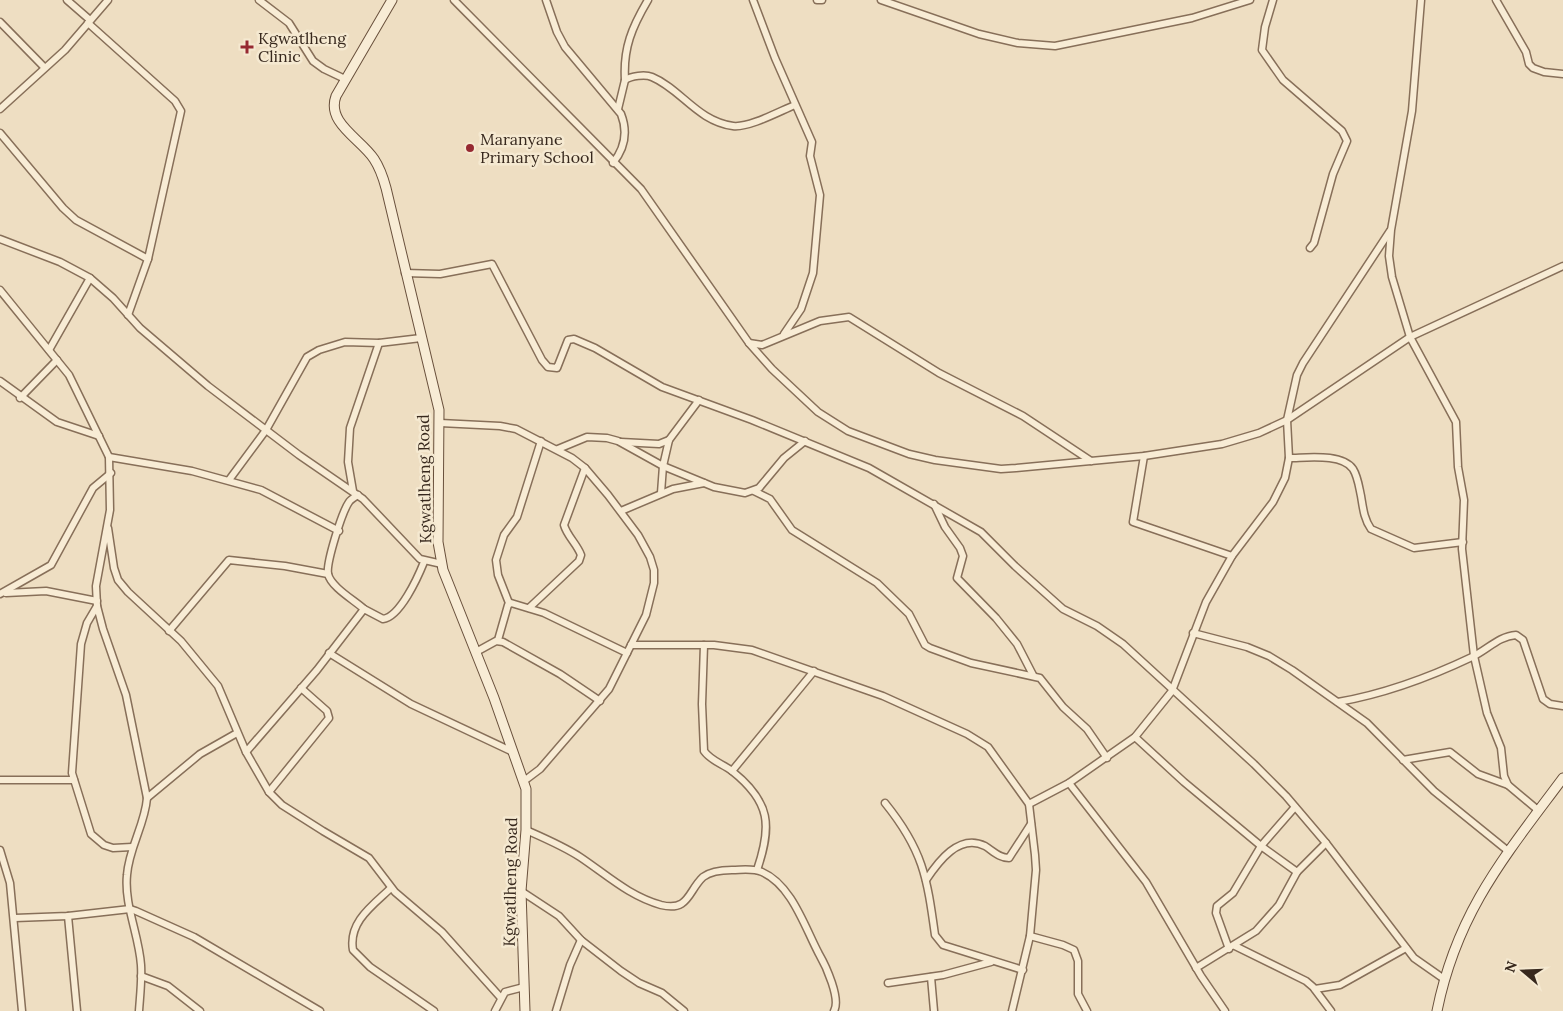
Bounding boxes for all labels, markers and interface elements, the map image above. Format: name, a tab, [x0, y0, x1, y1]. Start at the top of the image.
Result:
place label: Kgwatlheng Clinic	[258, 28, 347, 66]
marker: Kgwatlheng Clinic	[240, 40, 254, 54]
place label: Maranyane Primary School	[480, 129, 594, 167]
marker: Maranyane Primary School	[464, 142, 476, 154]
street label: Kgwatlheng Road	[413, 414, 435, 544]
street label: Kgwatlheng Road	[499, 817, 521, 947]
north arrow	[1498, 946, 1548, 996]
text: N	[1500, 959, 1521, 975]

